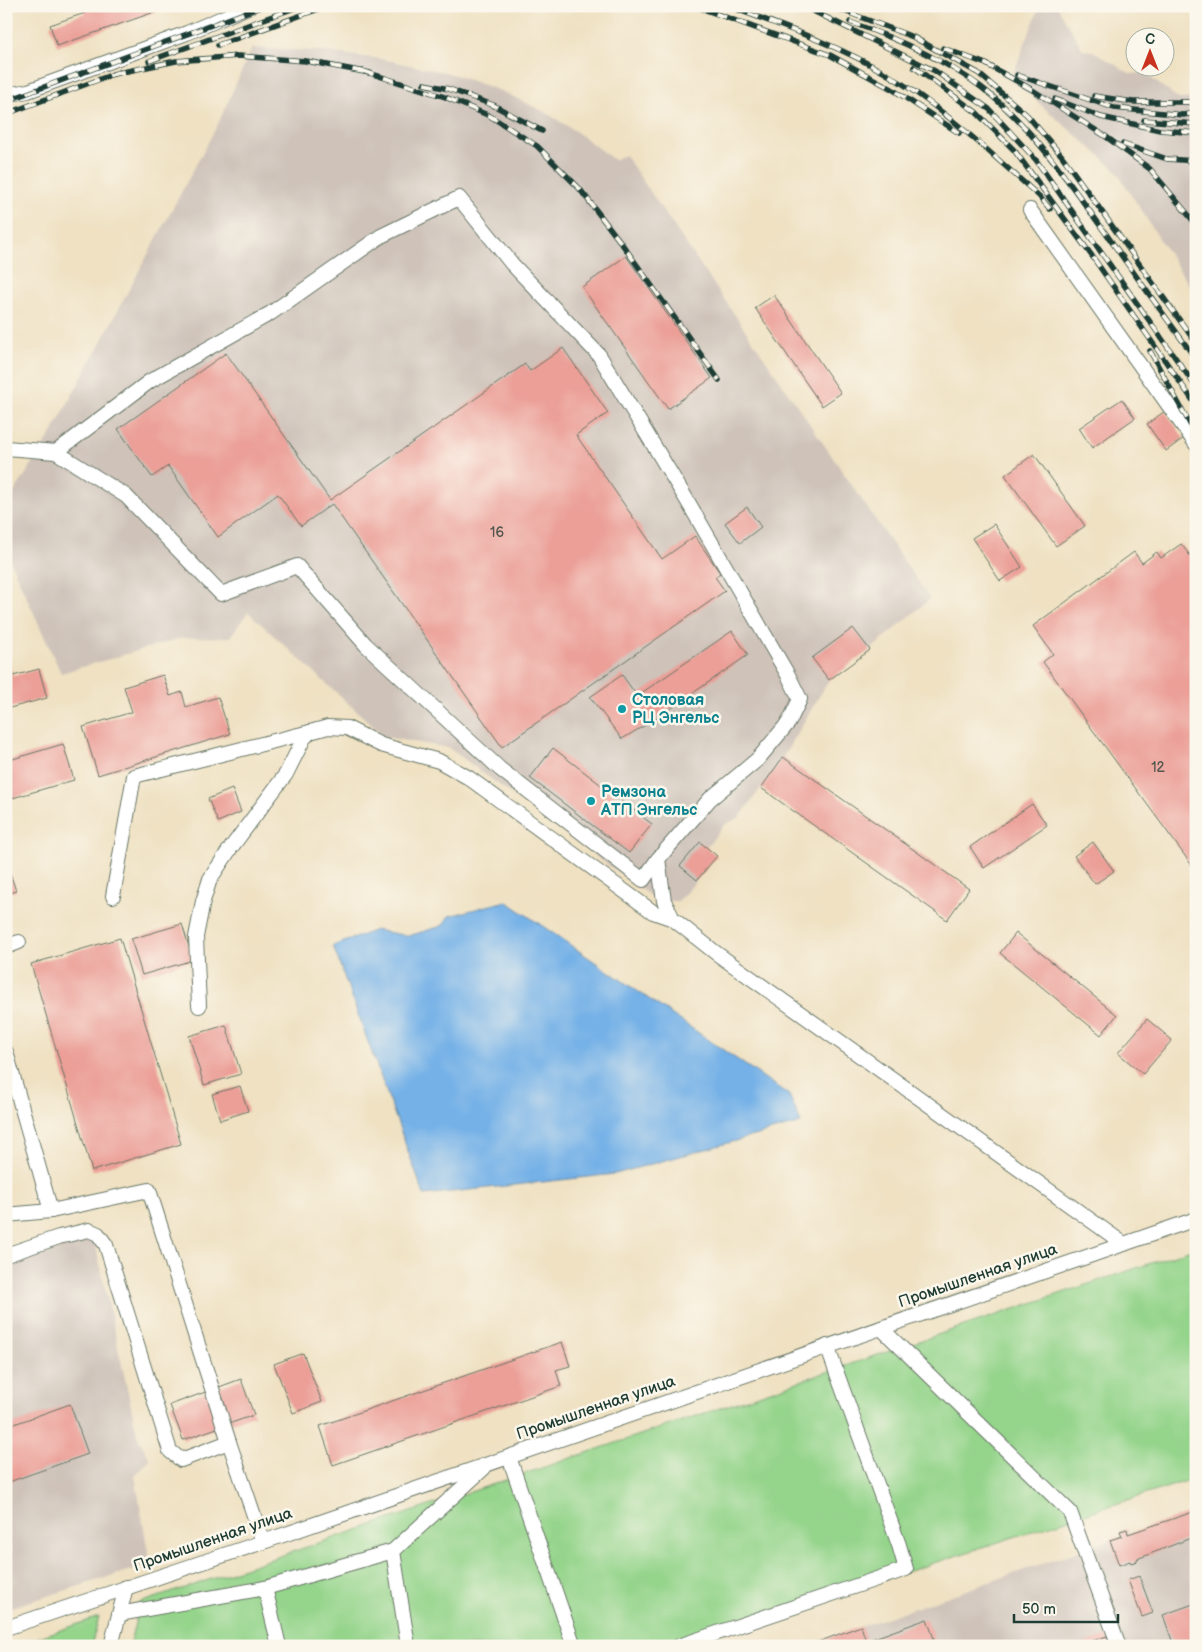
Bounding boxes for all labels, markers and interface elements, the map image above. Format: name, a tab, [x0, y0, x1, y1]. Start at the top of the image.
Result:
north arrow	[1124, 28, 1174, 78]
text: С	[1145, 31, 1155, 48]
house number: 16	[490, 524, 504, 541]
place label: Столовая РЦ Энгельс	[632, 691, 719, 728]
marker: Столовая РЦ Энгельс	[616, 703, 628, 715]
house number: 12	[1151, 759, 1166, 776]
place label: Ремзона АТП Энгельс	[600, 783, 697, 820]
marker: Ремзона АТП Энгельс	[585, 795, 597, 807]
street label: Промышленная улица	[896, 1240, 1060, 1312]
street label: Промышленная улица	[514, 1372, 678, 1444]
street label: Промышленная улица	[131, 1504, 295, 1576]
scale bar	[1014, 1592, 1118, 1624]
text: 50 m	[1022, 1600, 1056, 1619]

